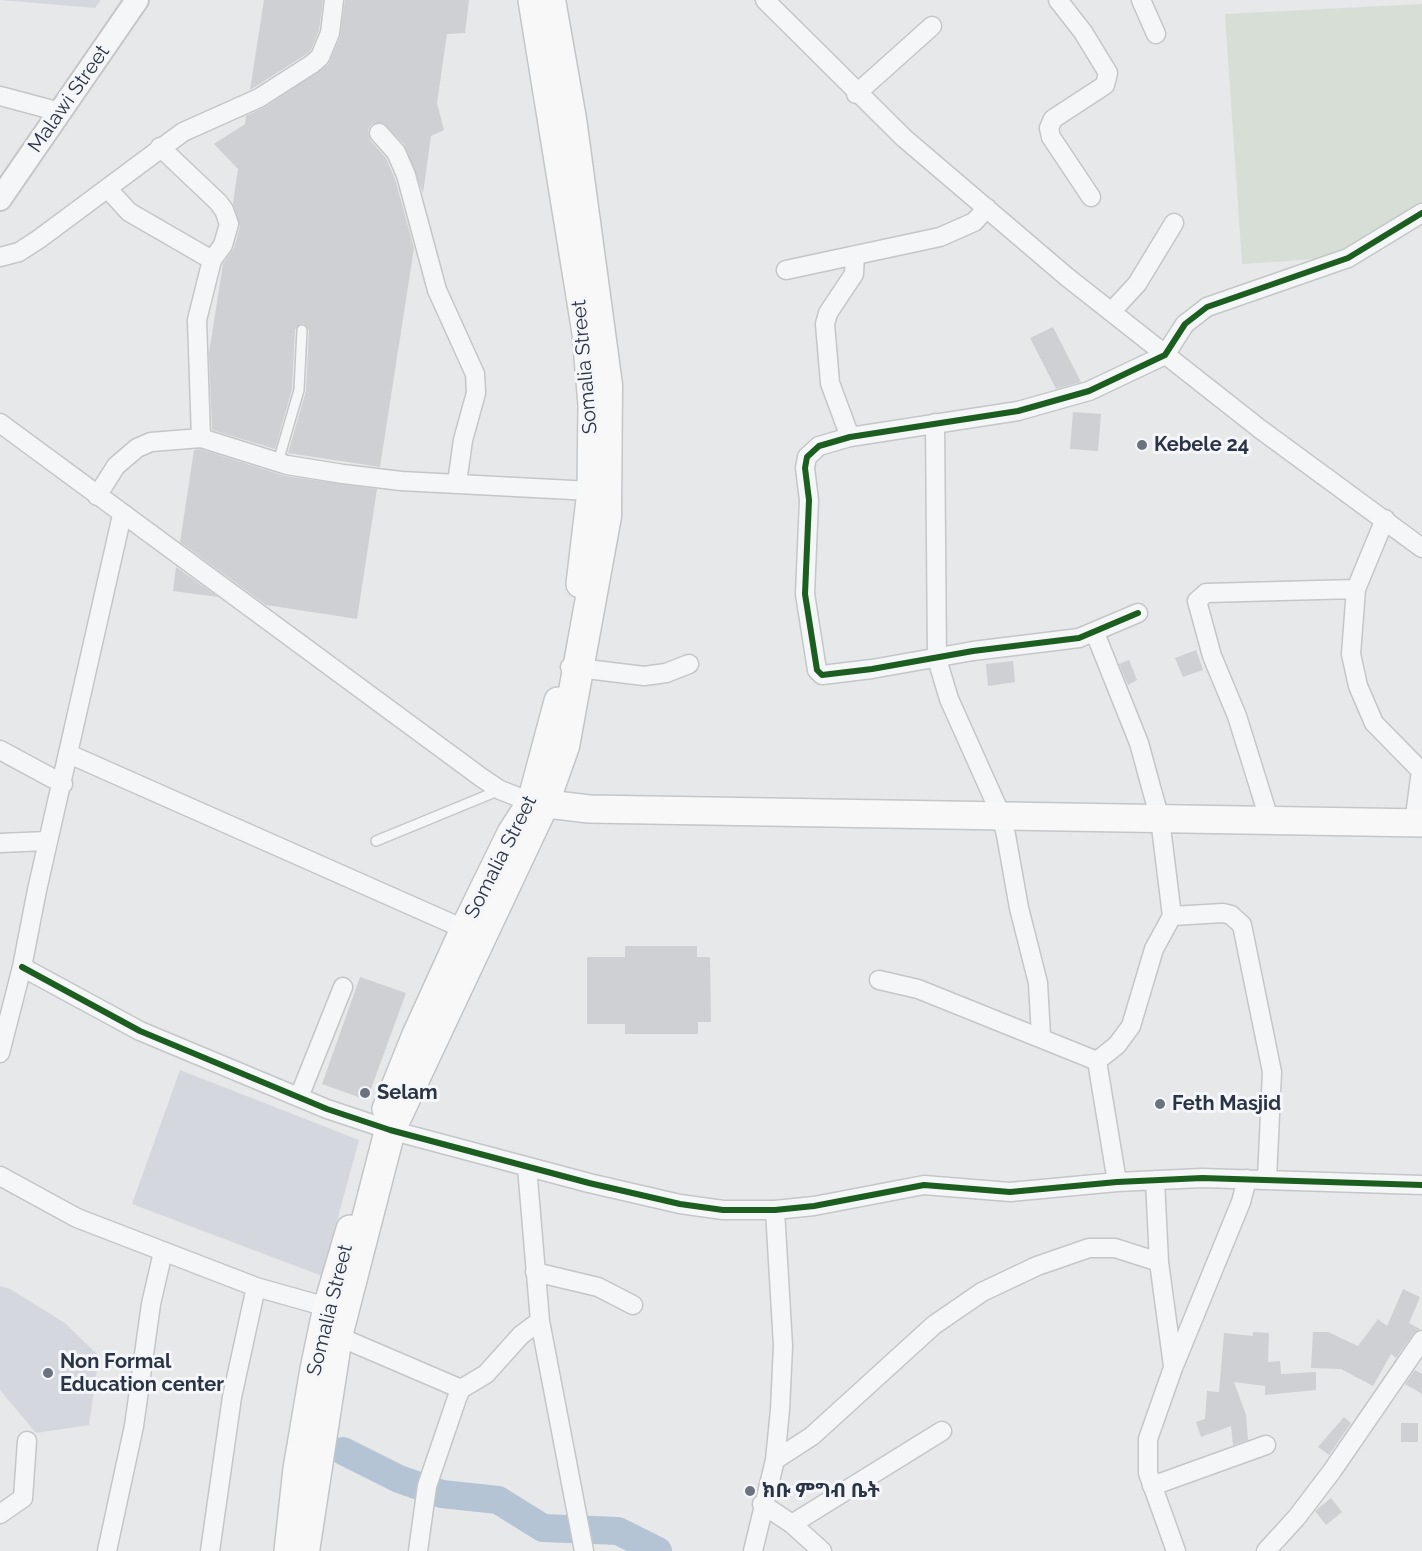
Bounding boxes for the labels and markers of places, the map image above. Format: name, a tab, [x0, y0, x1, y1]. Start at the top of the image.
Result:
place label: Kebele 24	[1154, 433, 1249, 457]
marker: Kebele 24	[1135, 438, 1149, 452]
place label: Selam	[377, 1081, 438, 1105]
marker: Selam	[358, 1086, 372, 1100]
place label: Feth Masjid	[1172, 1092, 1281, 1116]
marker: Feth Masjid	[1153, 1097, 1167, 1111]
place label: Non Formal Education center	[60, 1350, 224, 1397]
marker: Non Formal Education center	[41, 1366, 55, 1380]
place label: ክቡ ምግብ ቤት	[762, 1479, 880, 1503]
marker: ክቡ ምግብ ቤት	[743, 1484, 757, 1498]

